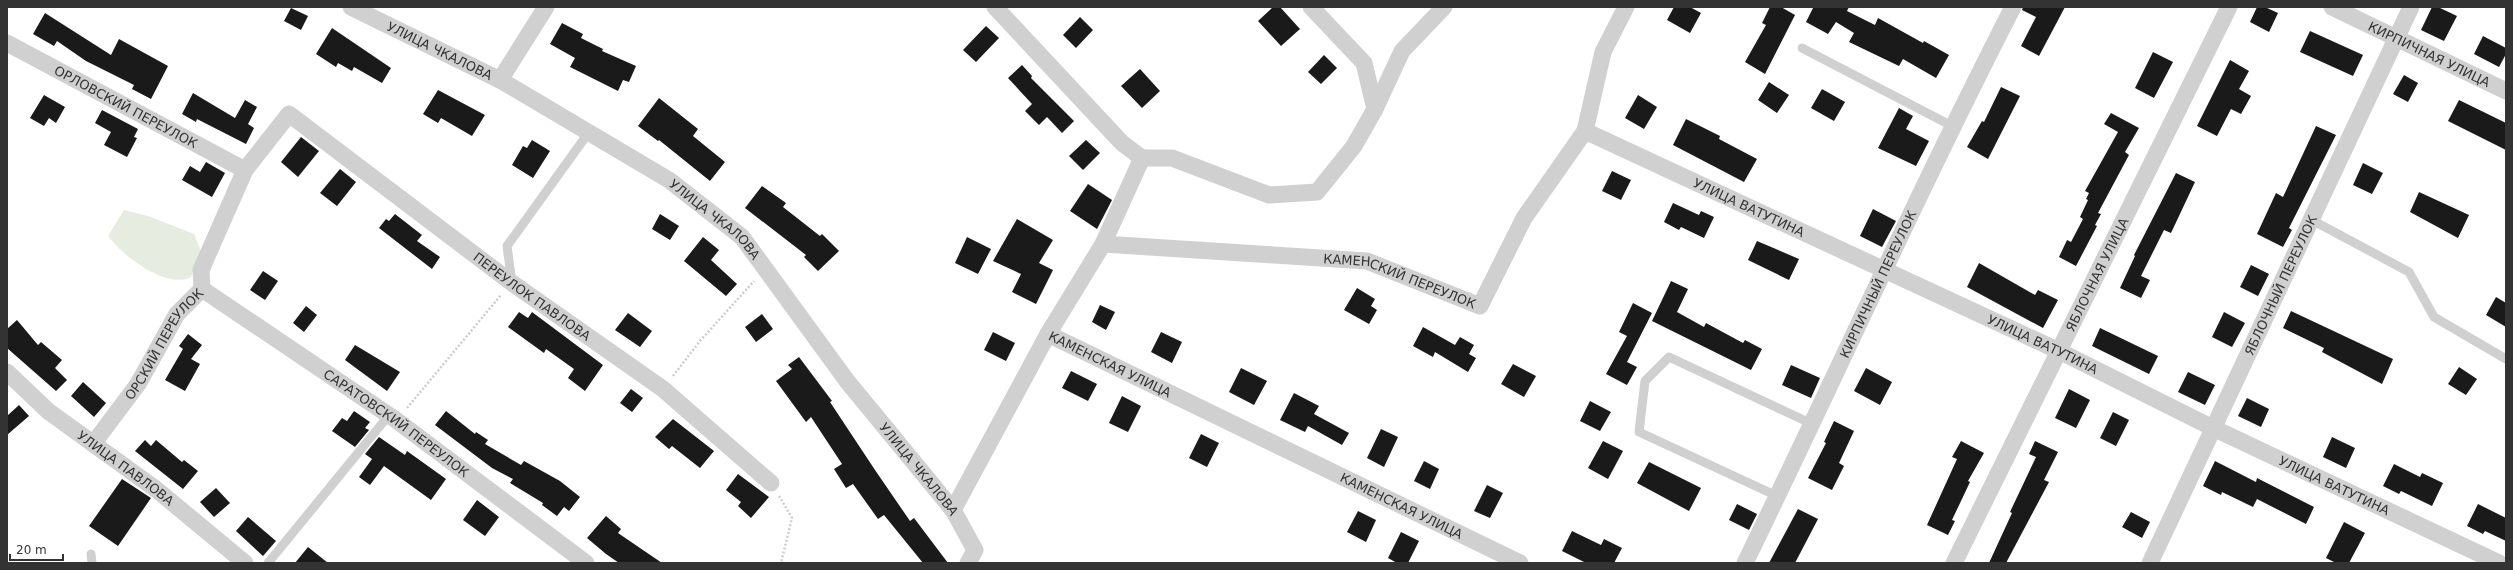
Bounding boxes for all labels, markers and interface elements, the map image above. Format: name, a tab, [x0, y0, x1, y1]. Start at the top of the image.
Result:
street label: УЛИЦА ЧКАЛОВА	[385, 19, 495, 83]
street label: КИРПИЧНАЯ УЛИЦА	[2366, 19, 2493, 90]
street label: ОРЛОВСКИЙ ПЕРЕУЛОК	[52, 63, 200, 151]
street label: УЛИЦА ВАТУТИНА	[1691, 175, 1807, 240]
street label: УЛИЦА ЧКАЛОВА	[666, 176, 763, 263]
street label: КИРПИЧНЫЙ ПЕРЕУЛОК	[1837, 208, 1920, 360]
street label: ЯБЛОЧНЫЙ ПЕРЕУЛОК	[2242, 213, 2320, 358]
street label: ЯБЛОЧНАЯ УЛИЦА	[2063, 215, 2132, 334]
street label: ПЕРЕУЛОК ПАВЛОВА	[470, 250, 594, 344]
street label: КАМЕНСКИЙ ПЕРЕУЛОК	[1323, 251, 1478, 312]
street label: ОРСКИЙ ПЕРЕУЛОК	[122, 285, 206, 403]
street label: УЛИЦА ВАТУТИНА	[1985, 312, 2100, 377]
street label: КАМЕНСКАЯ УЛИЦА	[1046, 329, 1174, 401]
street label: САРАТОВСКИЙ ПЕРЕУЛОК	[321, 366, 472, 480]
street label: УЛИЦА ЧКАЛОВА	[876, 420, 961, 518]
street label: УЛИЦА ПАВЛОВА	[74, 428, 177, 509]
street label: УЛИЦА ВАТУТИНА	[2276, 453, 2392, 518]
street label: КАМЕНСКАЯ УЛИЦА	[1338, 470, 1465, 542]
scale bar	[10, 536, 63, 562]
text: 20 m	[16, 543, 47, 557]

